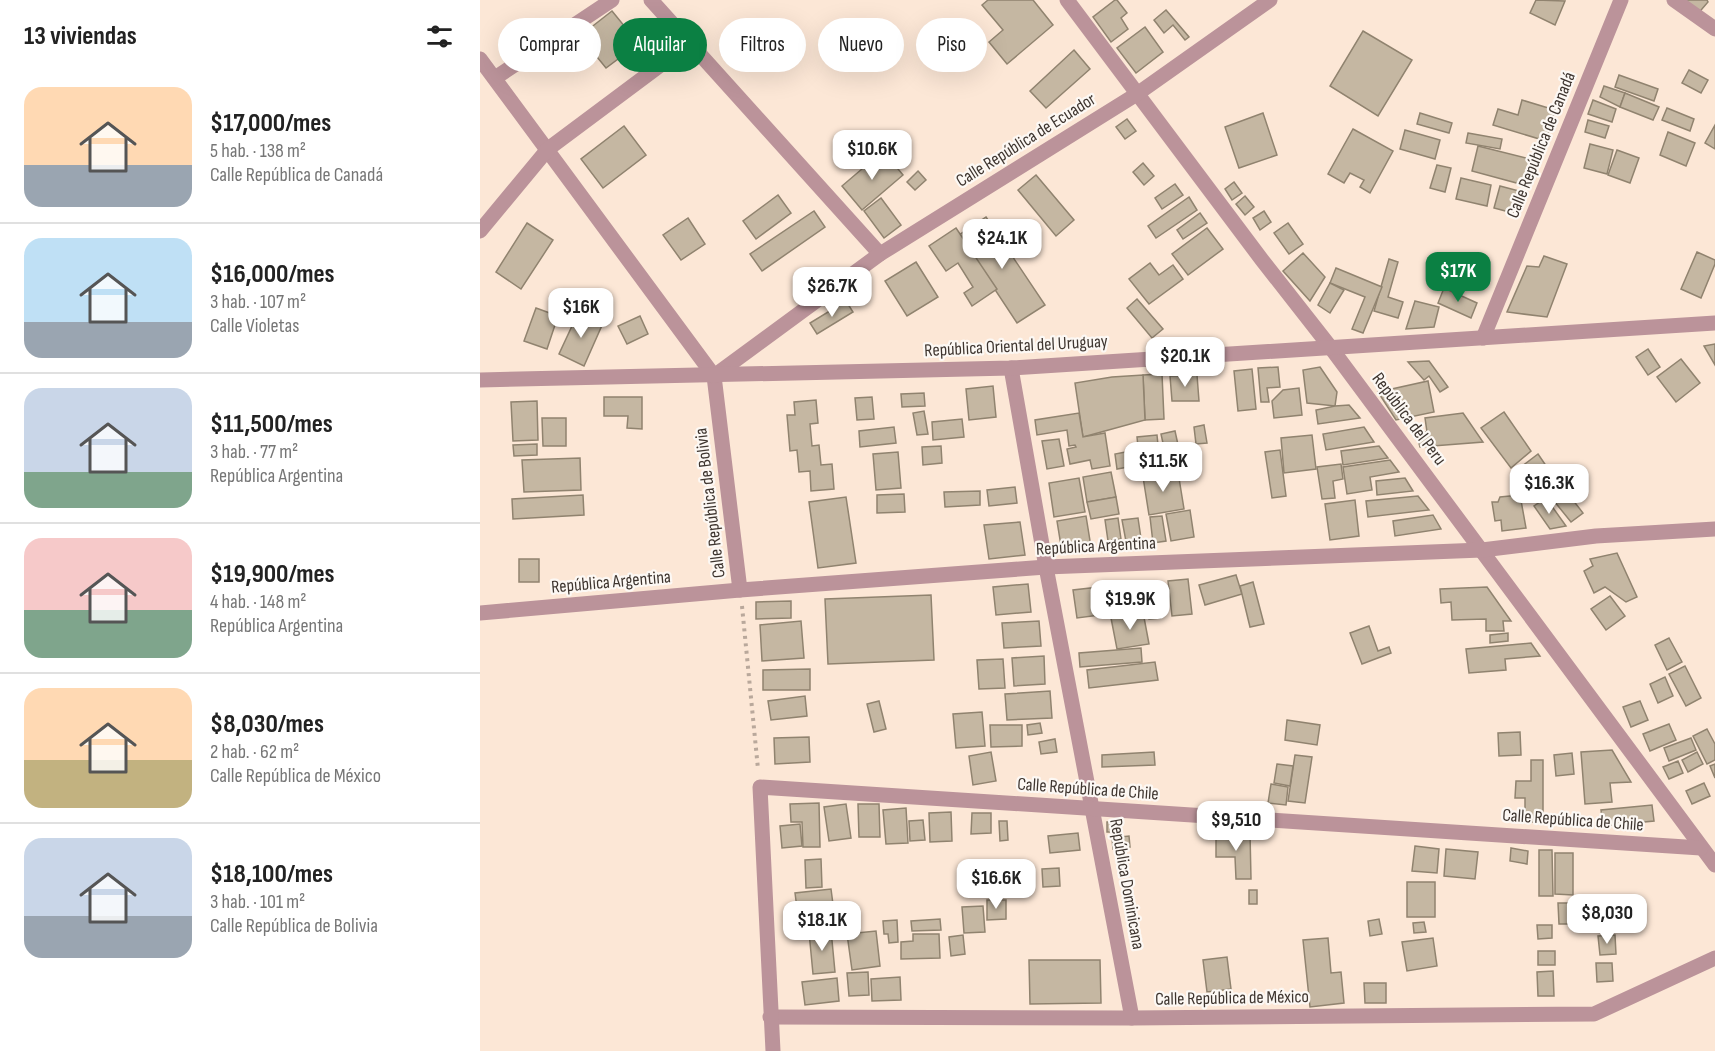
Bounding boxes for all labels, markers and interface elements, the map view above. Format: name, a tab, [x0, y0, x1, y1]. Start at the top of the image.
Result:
chip: Comprar	[498, 18, 601, 72]
chip: Alquilar	[613, 18, 707, 72]
chip: Filtros	[719, 18, 806, 72]
chip: Nuevo	[818, 18, 904, 72]
chip: Piso	[916, 18, 987, 72]
icon: filters	[423, 20, 456, 53]
text: 13 viviendas	[24, 21, 137, 52]
street label: Calle República de Canadá	[1502, 69, 1580, 221]
street label: Calle República de Ecuador	[952, 89, 1100, 191]
text: $17,000/mes	[210, 108, 331, 139]
icon: home	[72, 111, 144, 183]
pin: $10.6K	[823, 130, 921, 181]
text: $10.6K	[847, 137, 897, 161]
text: 5 hab. · 138 m²	[210, 139, 306, 163]
text: Calle República de Canadá	[210, 163, 383, 187]
pin: $24.1K	[953, 219, 1051, 270]
text: $24.1K	[977, 226, 1027, 250]
pin: $17K	[1422, 252, 1494, 303]
text: $16,000/mes	[210, 259, 335, 290]
text: $17K	[1440, 259, 1476, 283]
icon: home	[72, 262, 144, 334]
pin: $26.7K	[783, 267, 881, 318]
text: $26.7K	[807, 274, 857, 298]
pin: $16K	[545, 288, 617, 339]
text: 3 hab. · 107 m²	[210, 290, 306, 314]
text: $16K	[562, 295, 600, 319]
text: Calle Violetas	[210, 314, 299, 338]
street label: República Oriental del Uruguay	[924, 331, 1108, 361]
pin: $20.1K	[1136, 337, 1234, 388]
text: $20.1K	[1160, 344, 1210, 368]
street label: República del Peru	[1367, 369, 1451, 469]
text: $11,500/mes	[210, 409, 333, 440]
icon: home	[72, 412, 144, 484]
street label: Calle República de Bolivia	[690, 427, 730, 579]
text: 3 hab. · 77 m²	[210, 440, 298, 464]
pin: $11.5K	[1114, 442, 1212, 493]
text: $11.5K	[1138, 449, 1188, 473]
text: República Argentina	[210, 464, 343, 488]
pin: $16.3K	[1500, 464, 1598, 515]
text: $16.3K	[1524, 471, 1574, 495]
street label: República Argentina	[1036, 532, 1157, 560]
text: $19,900/mes	[210, 559, 335, 590]
icon: home	[72, 562, 144, 634]
street label: República Argentina	[550, 566, 672, 598]
pin: $19.9K	[1081, 580, 1179, 631]
text: $19.9K	[1105, 587, 1155, 611]
text: 4 hab. · 148 m²	[210, 590, 306, 614]
text: República Argentina	[210, 614, 343, 638]
text: $8,030/mes	[210, 709, 324, 740]
icon: home	[72, 712, 144, 784]
text: 2 hab. · 62 m²	[210, 740, 299, 764]
text: Calle República de México	[210, 764, 381, 788]
street label: Calle República de Chile	[1017, 774, 1159, 804]
pin: $9,510	[1187, 801, 1285, 852]
street label: Calle República de Chile	[1502, 805, 1644, 835]
text: $9,510	[1211, 808, 1261, 832]
street label: República Dominicana	[1105, 817, 1149, 951]
text: $18,100/mes	[210, 859, 333, 890]
pin: $16.6K	[947, 859, 1045, 910]
icon: home	[72, 862, 144, 934]
text: $16.6K	[971, 866, 1021, 890]
text: 3 hab. · 101 m²	[210, 890, 305, 914]
pin: $8,030	[1558, 894, 1656, 945]
pin: $18.1K	[773, 901, 871, 952]
text: $8,030	[1581, 901, 1633, 925]
text: $18.1K	[797, 908, 847, 932]
text: Calle República de Bolivia	[210, 914, 378, 938]
street label: Calle República de México	[1155, 986, 1309, 1010]

